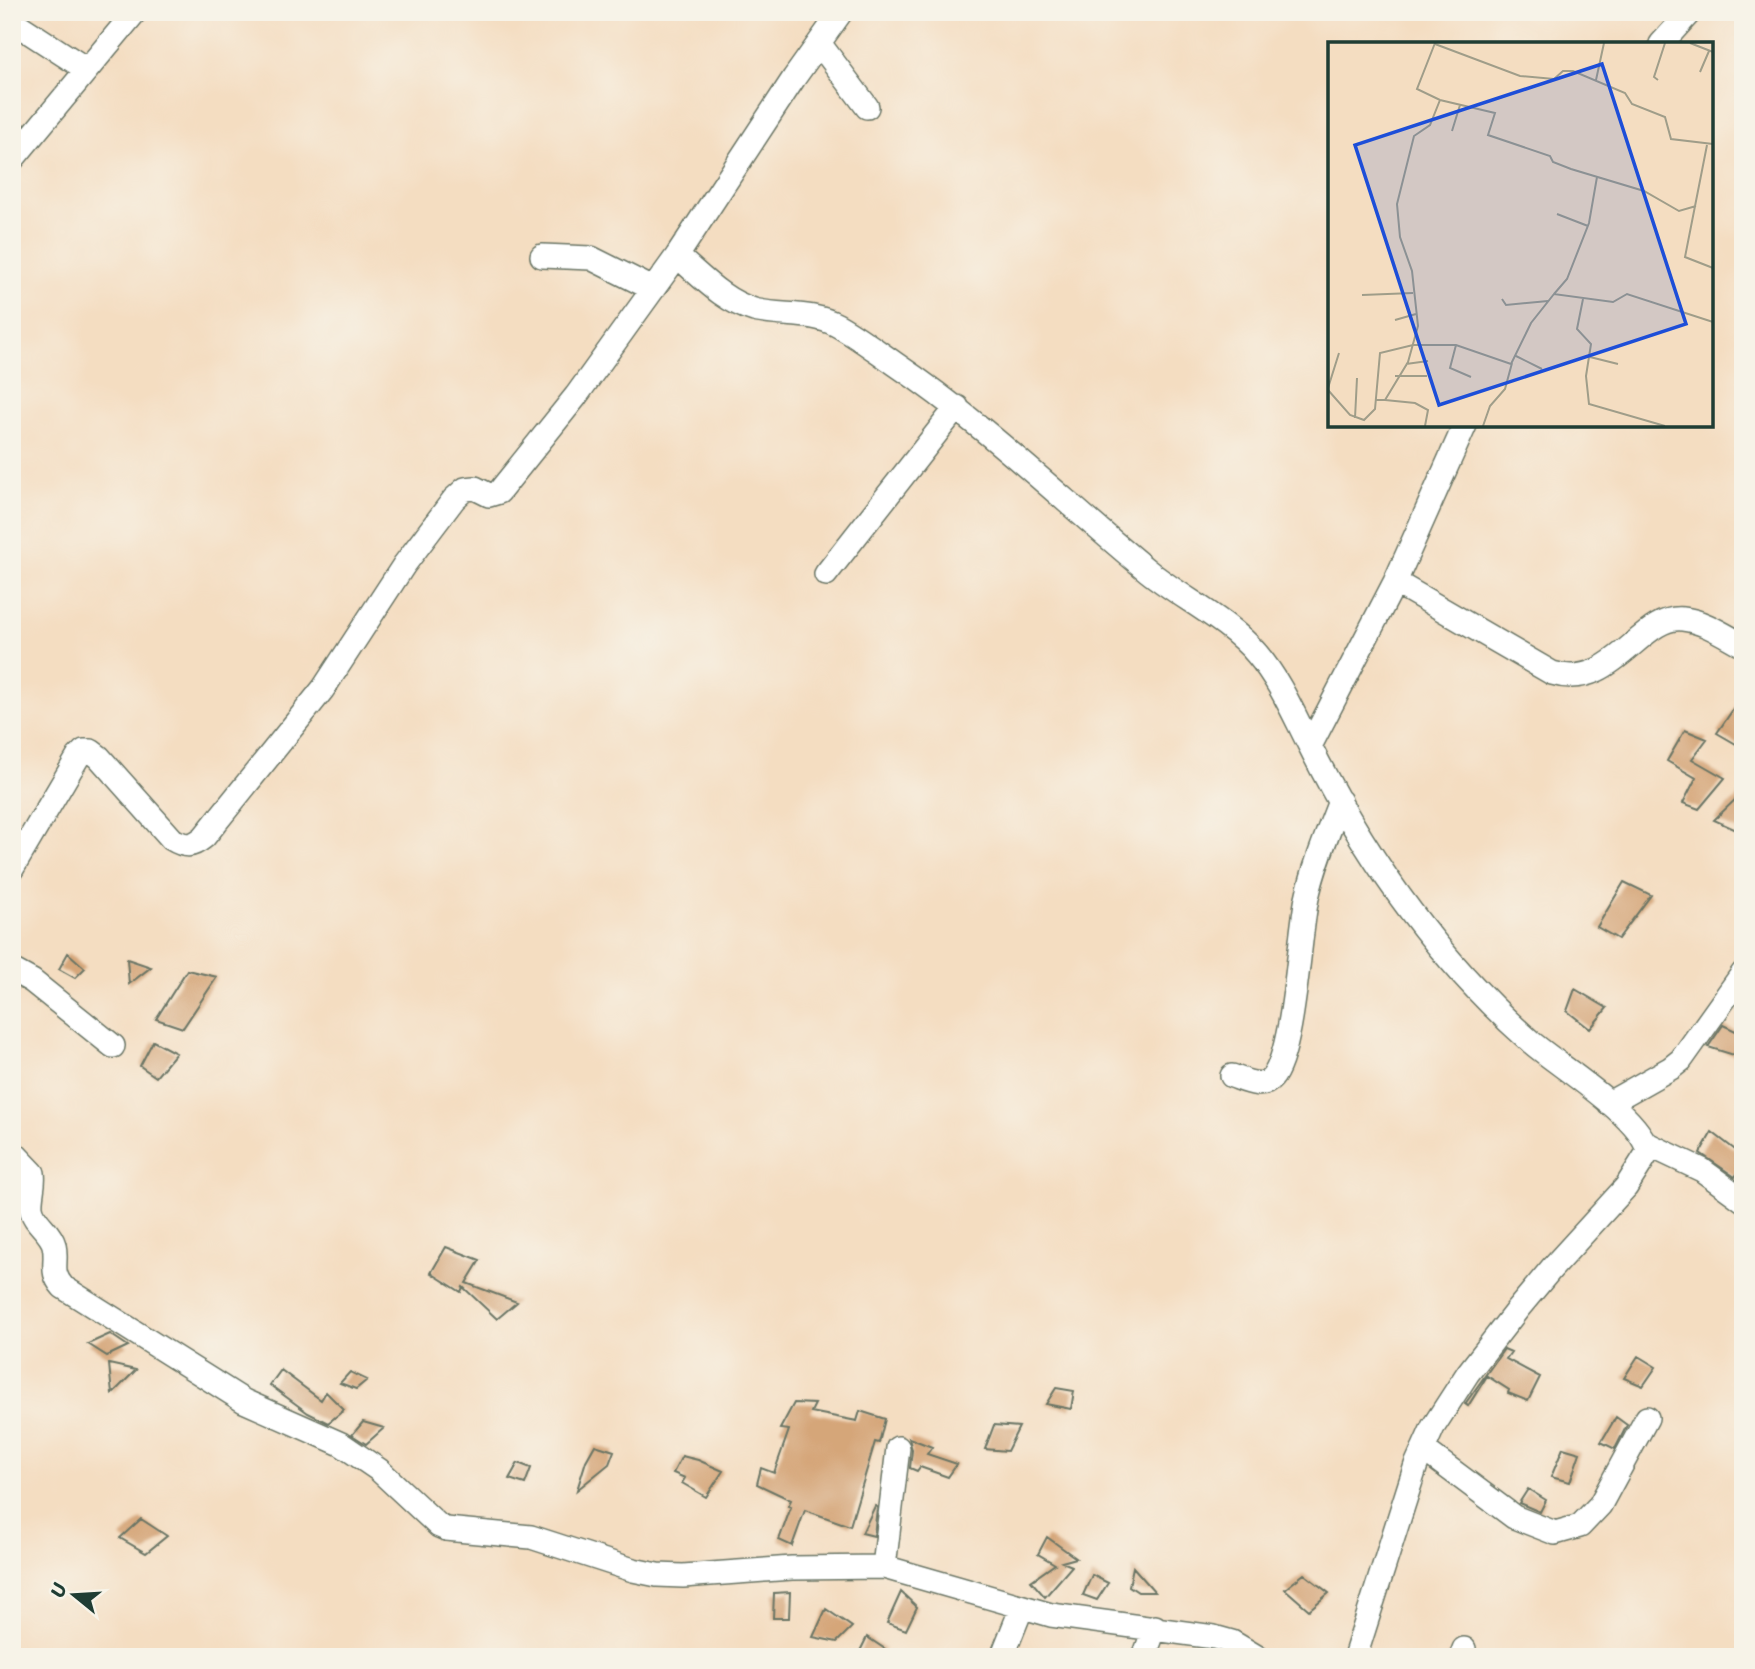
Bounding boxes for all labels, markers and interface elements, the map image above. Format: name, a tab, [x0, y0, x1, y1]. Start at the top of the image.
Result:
inset map	[1328, 42, 1713, 427]
north arrow	[38, 1560, 108, 1630]
text: U	[41, 1577, 76, 1601]

